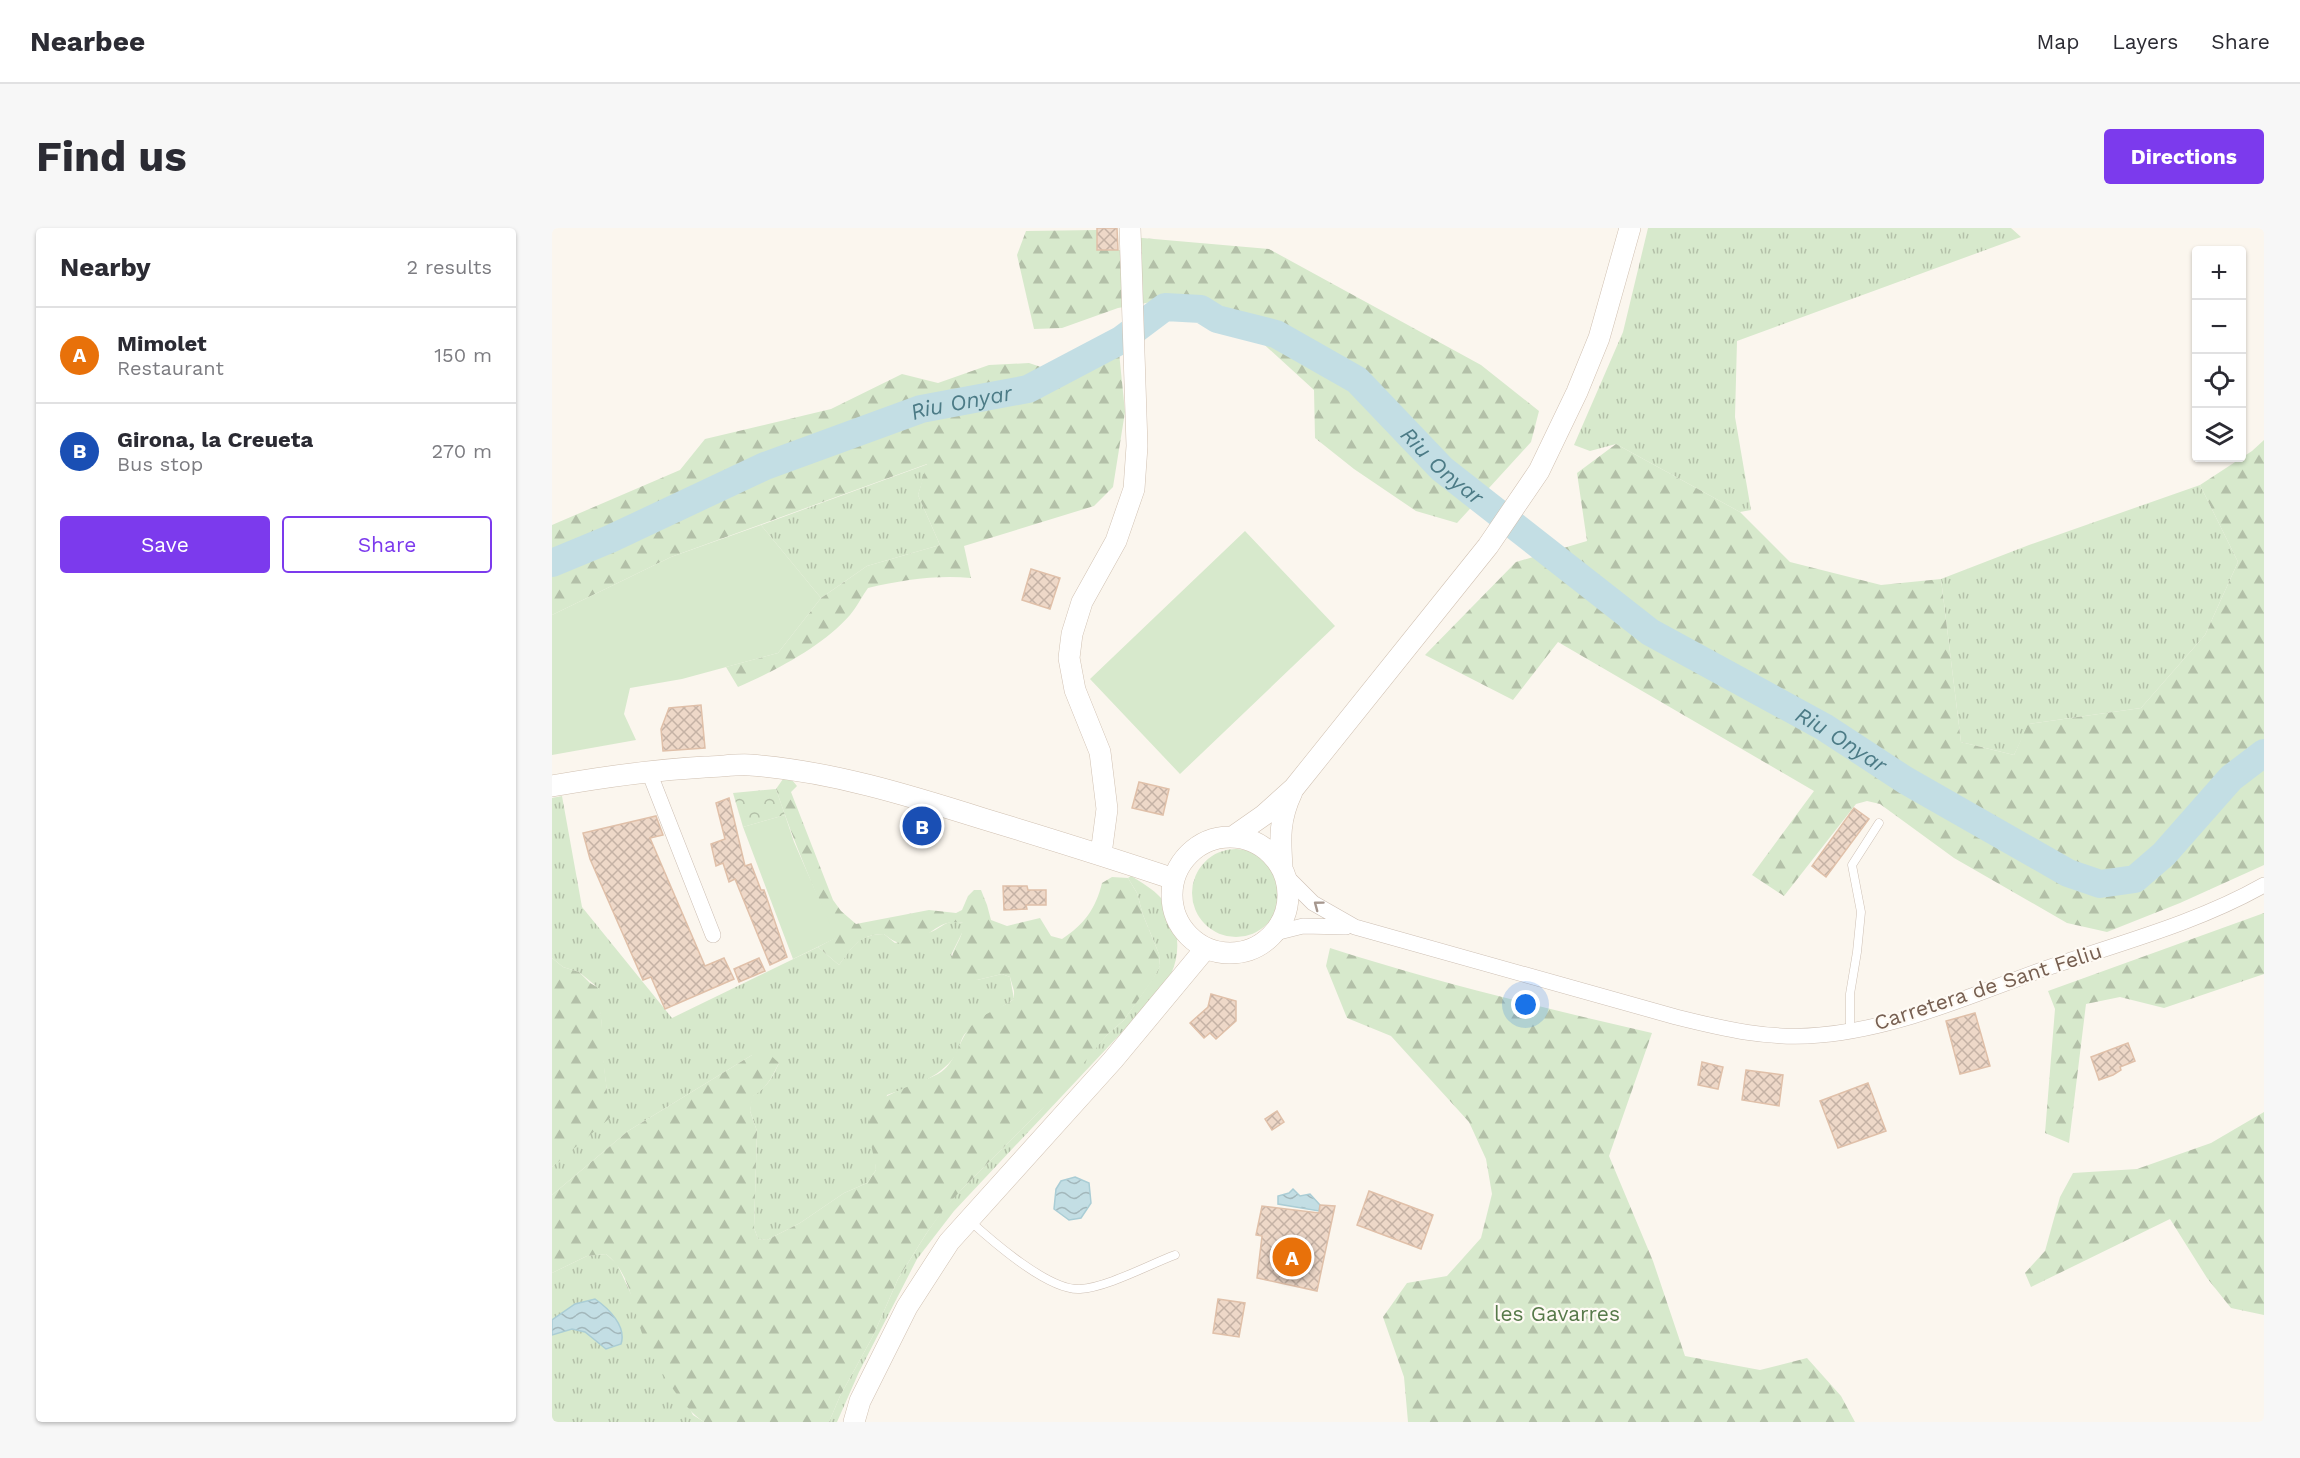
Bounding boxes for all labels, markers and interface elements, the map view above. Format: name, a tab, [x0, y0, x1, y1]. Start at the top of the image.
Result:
text: Nearbee	[30, 25, 145, 58]
text: Map	[2036, 29, 2079, 54]
text: Layers	[2112, 29, 2178, 54]
text: Share	[2211, 29, 2270, 54]
button: Directions	[2104, 129, 2264, 184]
text: Find us	[36, 132, 187, 181]
map controls	[2192, 246, 2246, 462]
button: +	[2192, 246, 2246, 300]
text: Nearby	[60, 252, 151, 282]
text: 2 results	[407, 255, 492, 279]
button: −	[2192, 300, 2246, 354]
text: Mimolet	[117, 331, 207, 356]
text: A	[73, 343, 86, 367]
text: 150 m	[434, 343, 492, 367]
button: locate	[2192, 354, 2246, 408]
text: Restaurant	[117, 356, 224, 380]
water label: Riu Onyar	[907, 380, 1016, 425]
button: layers	[2192, 408, 2246, 462]
water label: Riu Onyar	[1396, 422, 1489, 511]
text: Girona, la Creueta	[117, 427, 313, 452]
text: B	[73, 439, 86, 463]
text: 270 m	[432, 439, 492, 463]
text: Bus stop	[117, 452, 203, 476]
button: Save	[60, 516, 270, 573]
button: Share	[282, 516, 492, 573]
water label: Riu Onyar	[1791, 702, 1893, 779]
pin: B	[902, 804, 941, 848]
one-way arrow	[1313, 902, 1324, 913]
street label: Carretera de Sant Feliu	[1871, 938, 2105, 1035]
your location	[1511, 990, 1540, 1019]
pin: A	[1272, 1234, 1312, 1280]
park label: les Gavarres	[1494, 1301, 1620, 1326]

